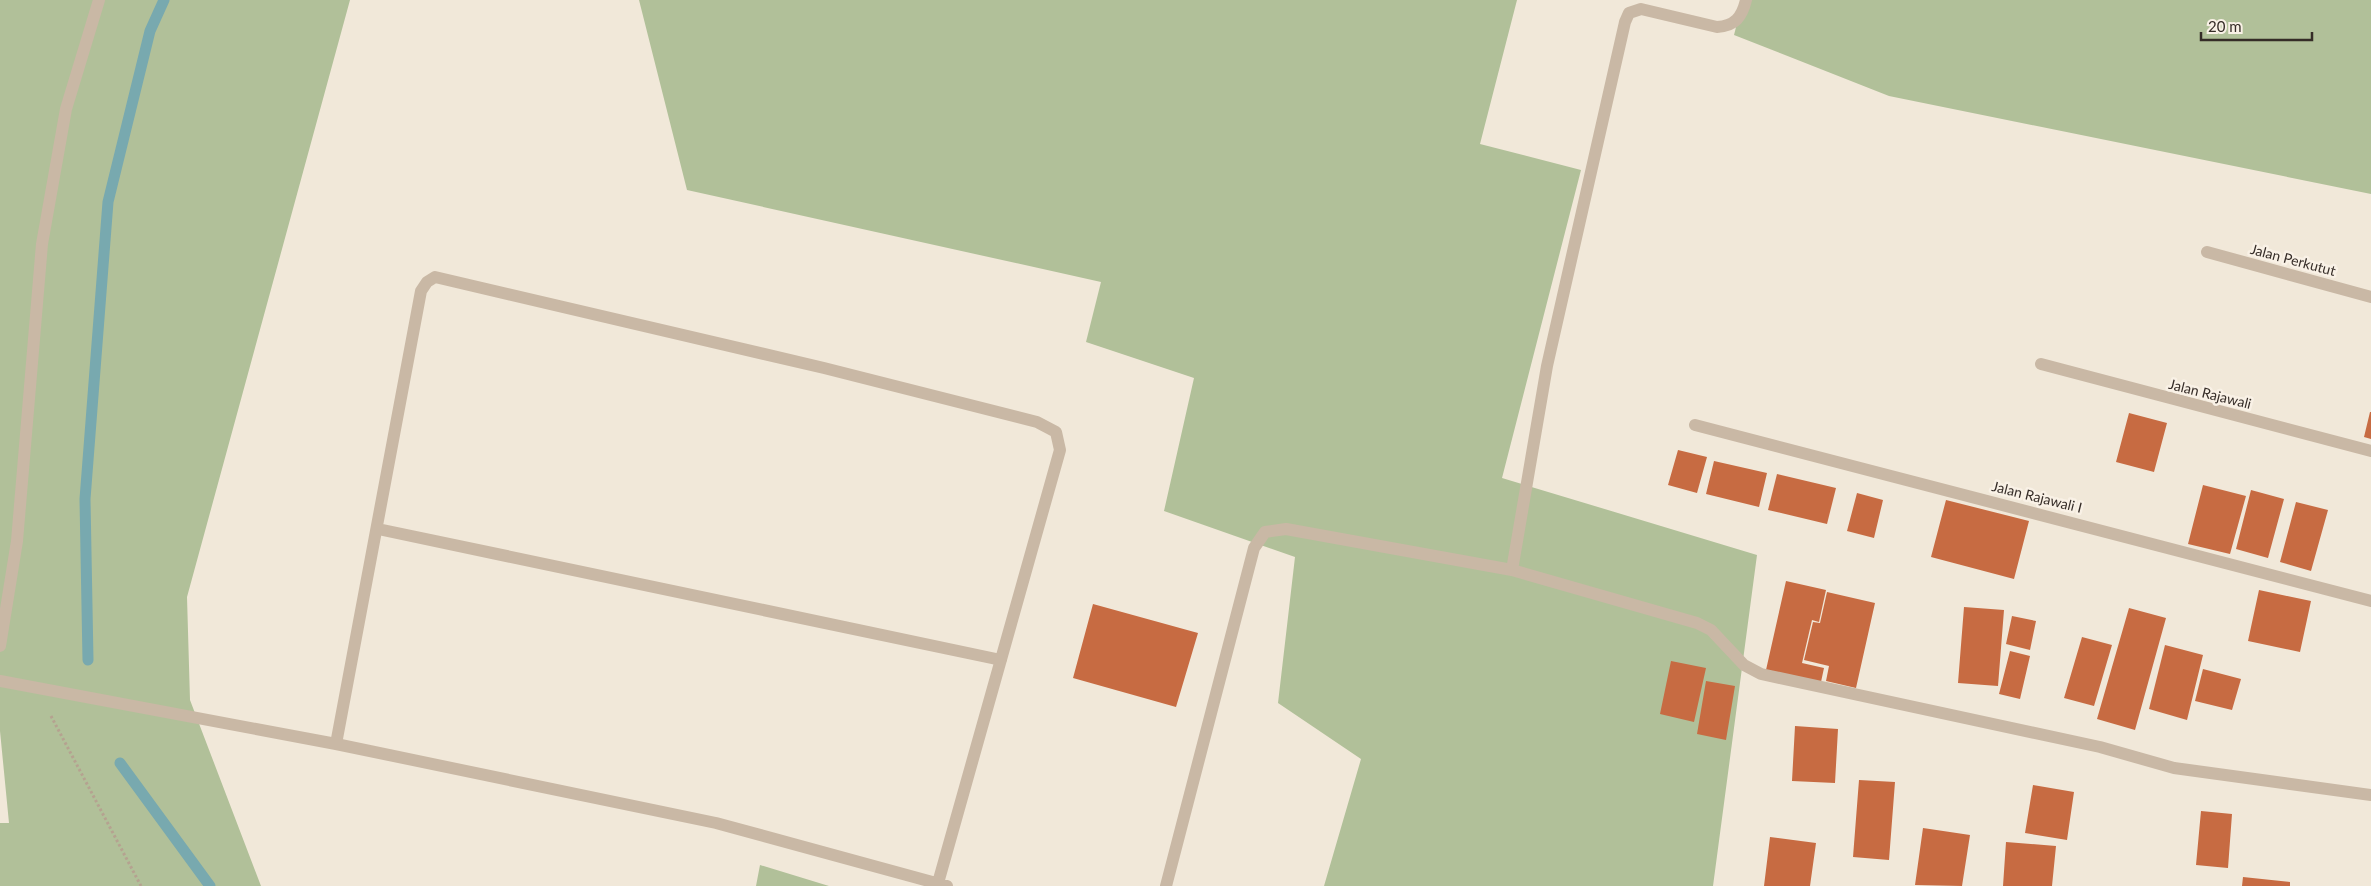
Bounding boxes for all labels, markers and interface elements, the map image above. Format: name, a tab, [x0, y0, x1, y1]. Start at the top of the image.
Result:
scale bar	[2201, 10, 2312, 42]
text: 20 m	[2208, 17, 2242, 35]
street label: Jalan Perkutut	[2249, 240, 2338, 279]
street label: Jalan Rajawali	[2167, 375, 2253, 412]
street label: Jalan Rajawali I	[1990, 477, 2084, 516]

